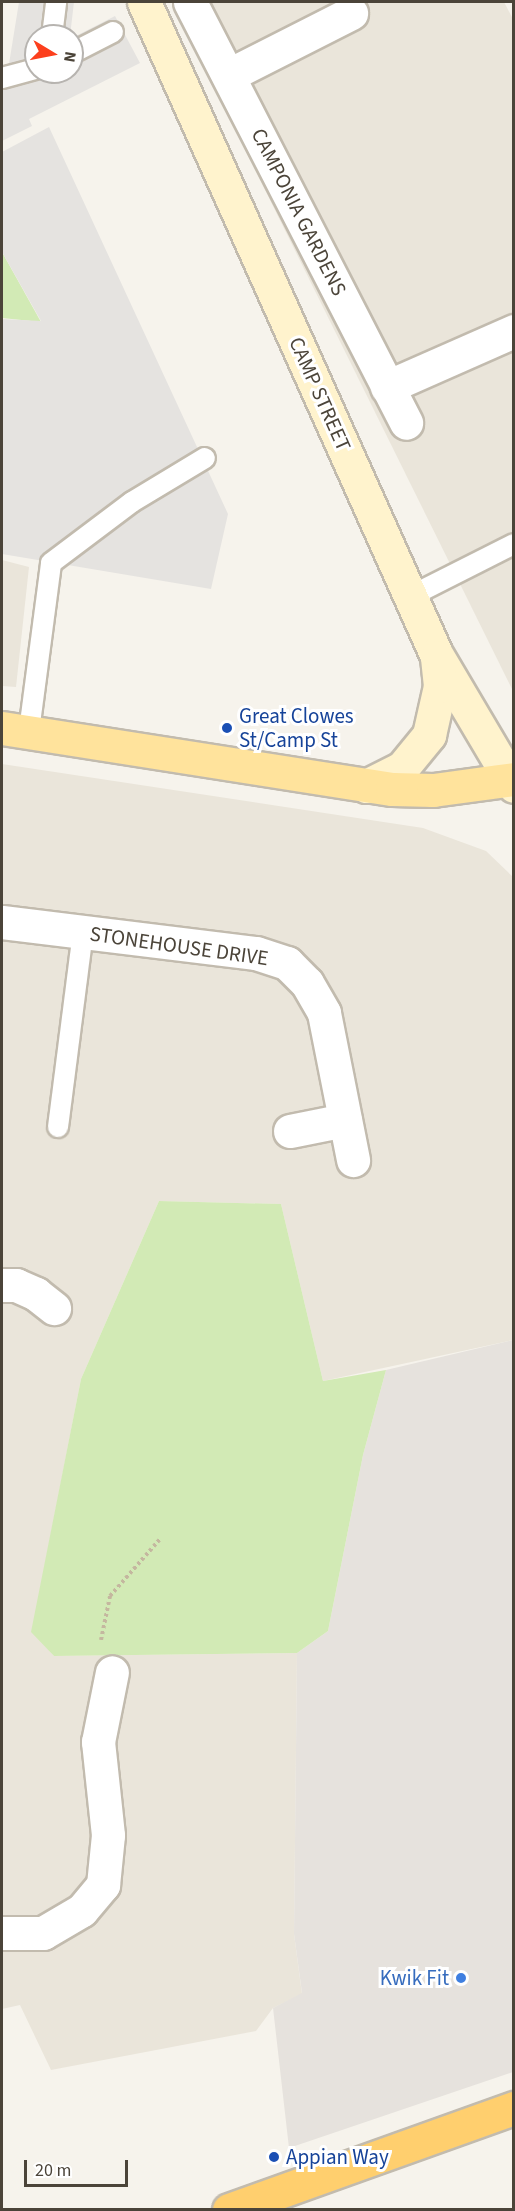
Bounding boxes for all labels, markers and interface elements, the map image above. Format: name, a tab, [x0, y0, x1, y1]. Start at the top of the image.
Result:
north arrow	[24, 24, 84, 84]
text: N	[58, 50, 82, 64]
street label: CAMPONIA GARDENS	[246, 124, 352, 300]
street label: CAMP STREET	[284, 333, 356, 455]
place label: Great Clowes St/Camp St	[239, 703, 354, 753]
marker: Great Clowes St/Camp St	[220, 721, 234, 735]
street label: STONEHOUSE DRIVE	[88, 921, 270, 971]
place label: Kwik Fit	[380, 1965, 449, 1991]
marker: Kwik Fit	[454, 1971, 468, 1985]
place label: Appian Way	[286, 2144, 389, 2170]
scale bar	[27, 2148, 130, 2186]
marker: Appian Way	[267, 2150, 281, 2164]
text: 20 m	[35, 2158, 71, 2183]

